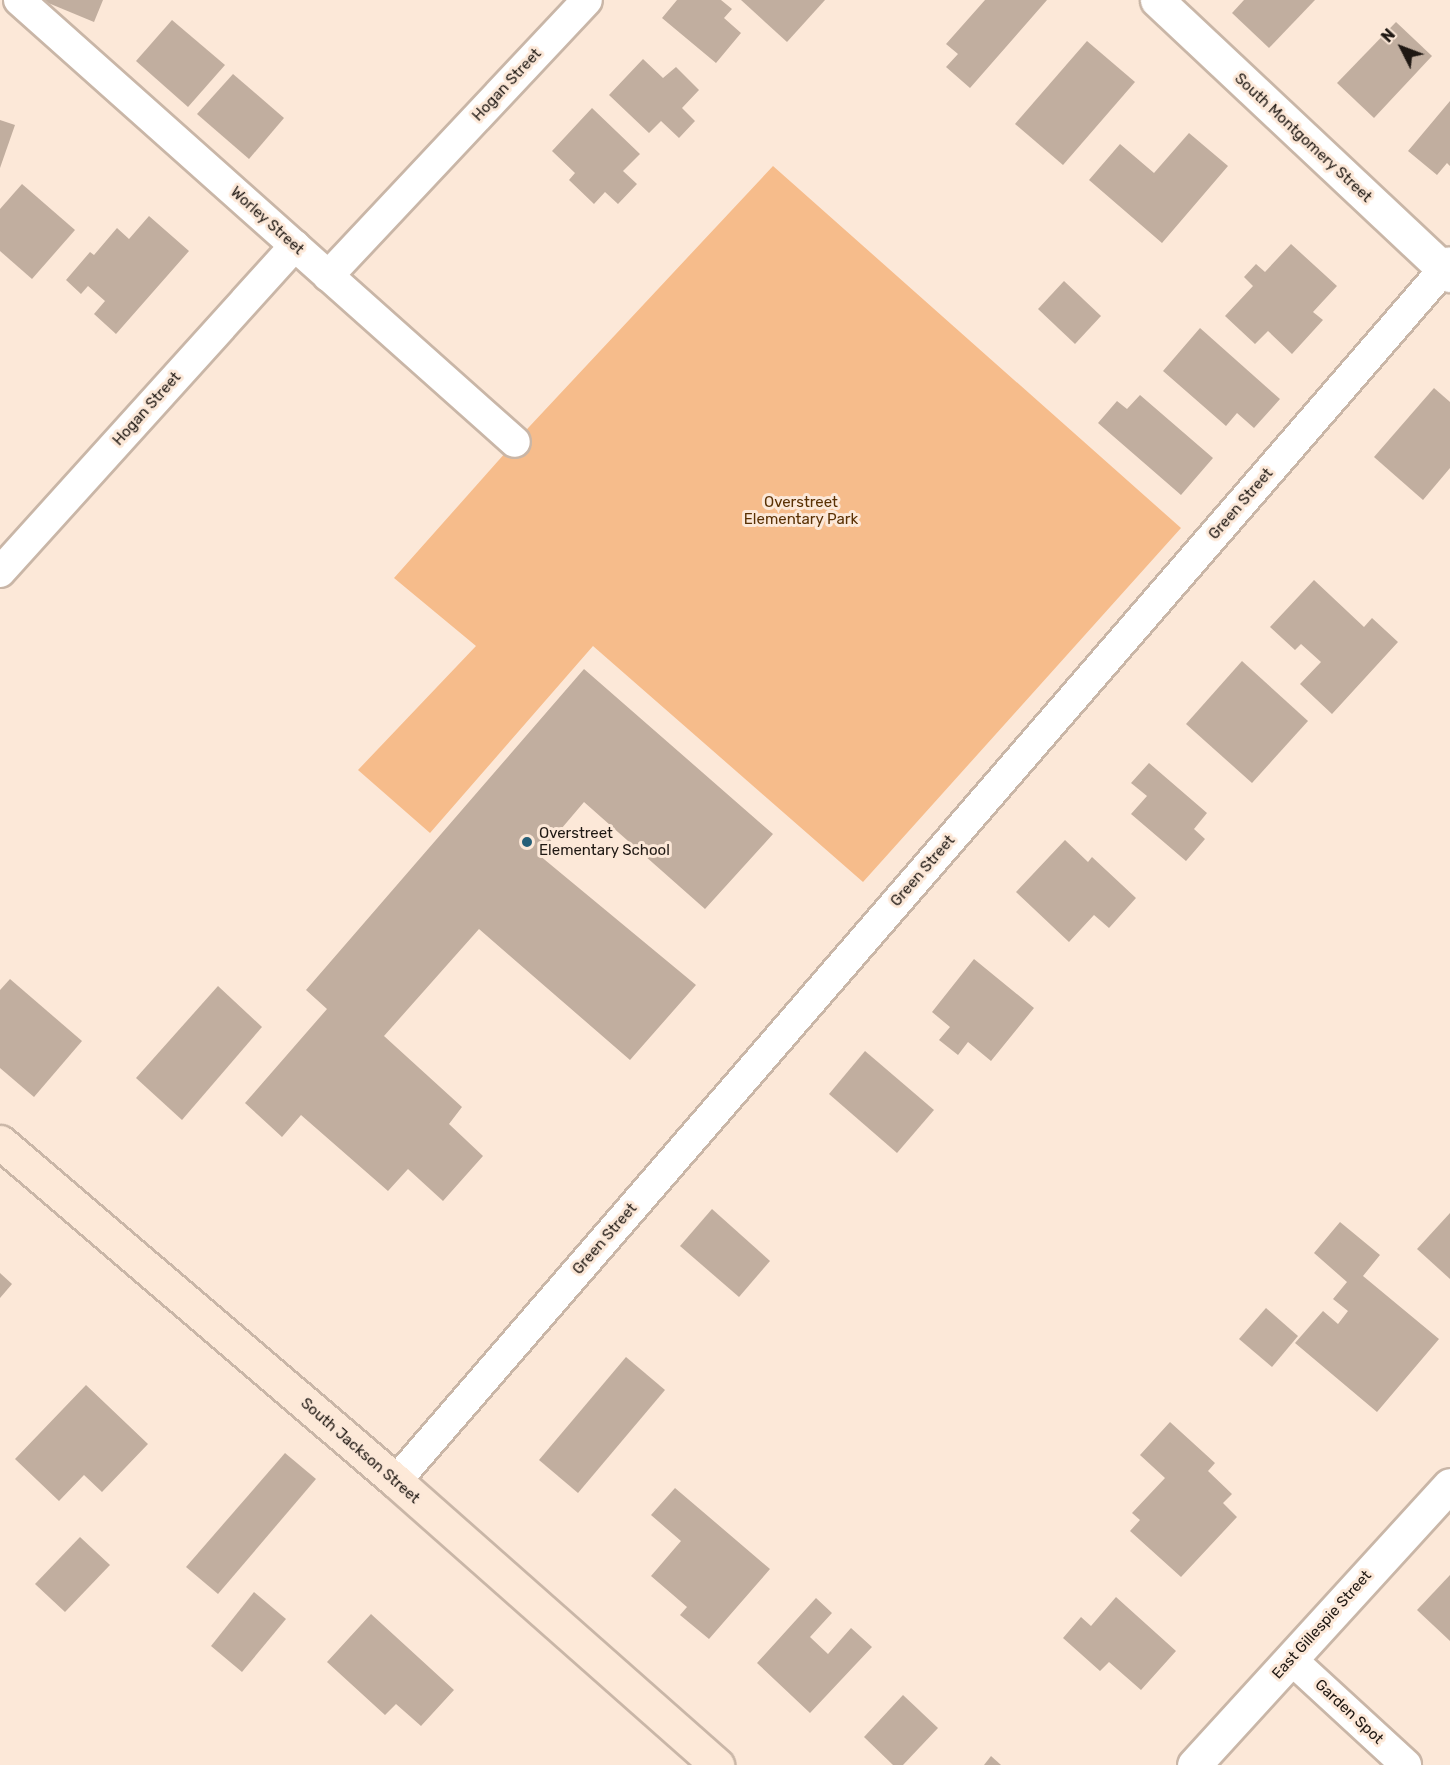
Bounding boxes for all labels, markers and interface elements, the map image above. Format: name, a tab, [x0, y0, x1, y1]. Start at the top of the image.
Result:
north arrow	[1372, 18, 1432, 78]
text: N	[1377, 25, 1399, 46]
street label: Hogan Street	[469, 45, 545, 125]
street label: South Montgomery Street	[1231, 70, 1375, 206]
street label: Worley Street	[226, 183, 308, 259]
street label: Hogan Street	[109, 369, 185, 449]
street label: Green Street	[1205, 465, 1277, 543]
park label: Overstreet Elementary Park	[744, 493, 858, 528]
place label: Overstreet Elementary School	[539, 824, 670, 859]
street label: Green Street	[887, 832, 959, 910]
marker: Overstreet Elementary School	[520, 835, 534, 849]
street label: Green Street	[569, 1200, 641, 1278]
street label: South Jackson Street	[297, 1394, 423, 1508]
street label: East Gillespie Street	[1269, 1567, 1375, 1683]
street label: Garden Spot	[1311, 1676, 1387, 1748]

